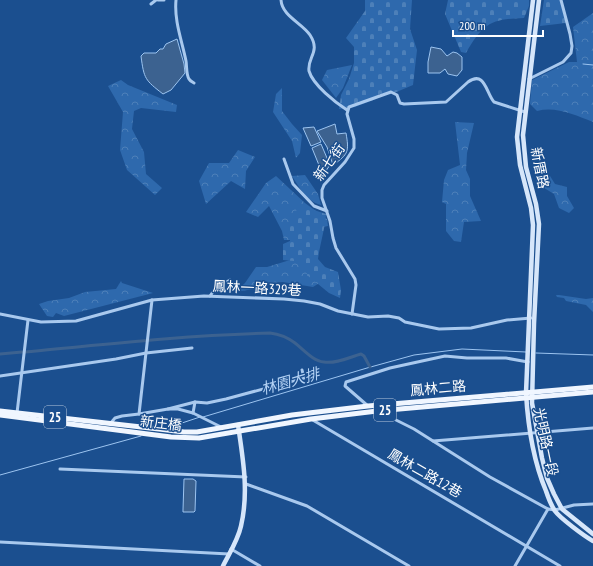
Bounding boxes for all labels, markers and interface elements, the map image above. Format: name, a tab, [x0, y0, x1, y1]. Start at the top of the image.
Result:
scale bar	[453, 12, 543, 38]
text: 200 m	[459, 18, 486, 33]
street label: 新七街	[309, 140, 349, 184]
street label: 新厝路	[527, 146, 553, 190]
street label: 鳳林一路329巷	[212, 277, 302, 299]
water label: 林園大排	[259, 363, 323, 398]
street label: 鳳林二路	[409, 377, 467, 399]
road number: 25	[374, 399, 396, 421]
road number: 25	[44, 406, 66, 428]
street label: 光明路一段	[530, 406, 562, 478]
street label: 新庄橋	[139, 412, 183, 434]
street label: 鳳林二路12巷	[385, 445, 465, 501]

